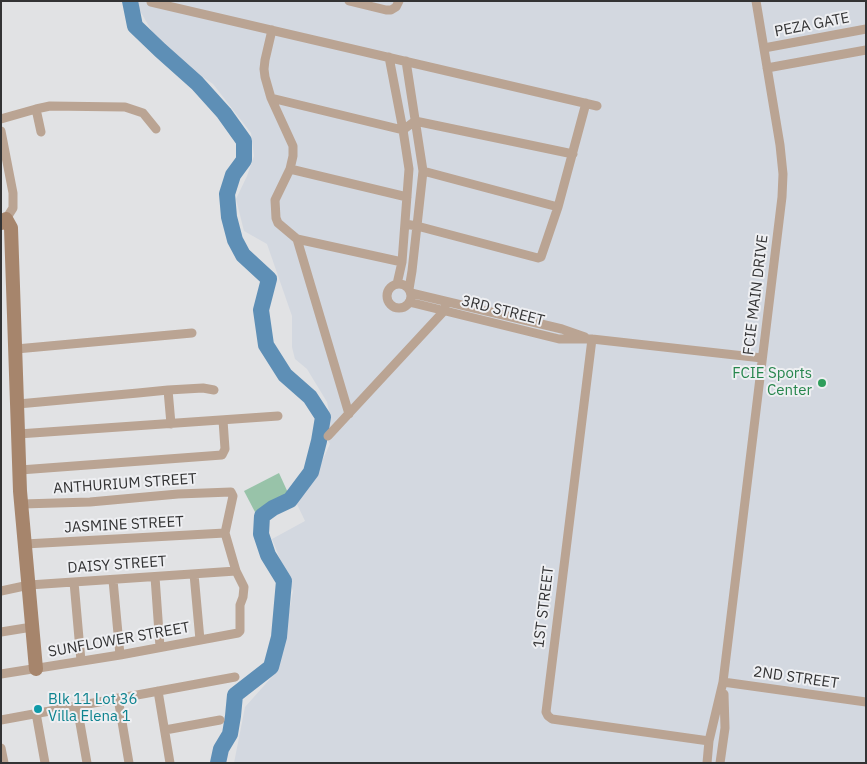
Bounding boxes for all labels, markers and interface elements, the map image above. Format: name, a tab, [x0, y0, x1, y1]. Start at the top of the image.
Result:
street label: PEZA GATE	[773, 9, 851, 41]
street label: FCIE MAIN DRIVE	[740, 234, 772, 356]
street label: 3RD STREET	[460, 292, 546, 330]
place label: FCIE Sports Center	[732, 365, 812, 400]
marker: FCIE Sports Center	[816, 377, 828, 389]
street label: ANTHURIUM STREET	[53, 470, 197, 498]
street label: JASMINE STREET	[64, 513, 184, 537]
street label: DAISY STREET	[67, 553, 167, 577]
street label: 1ST STREET	[530, 565, 558, 649]
street label: SUNFLOWER STREET	[47, 619, 191, 661]
street label: 2ND STREET	[752, 663, 840, 693]
place label: Blk 11 Lot 36 Villa Elena 1	[48, 691, 137, 726]
marker: Blk 11 Lot 36 Villa Elena 1	[32, 703, 44, 715]

